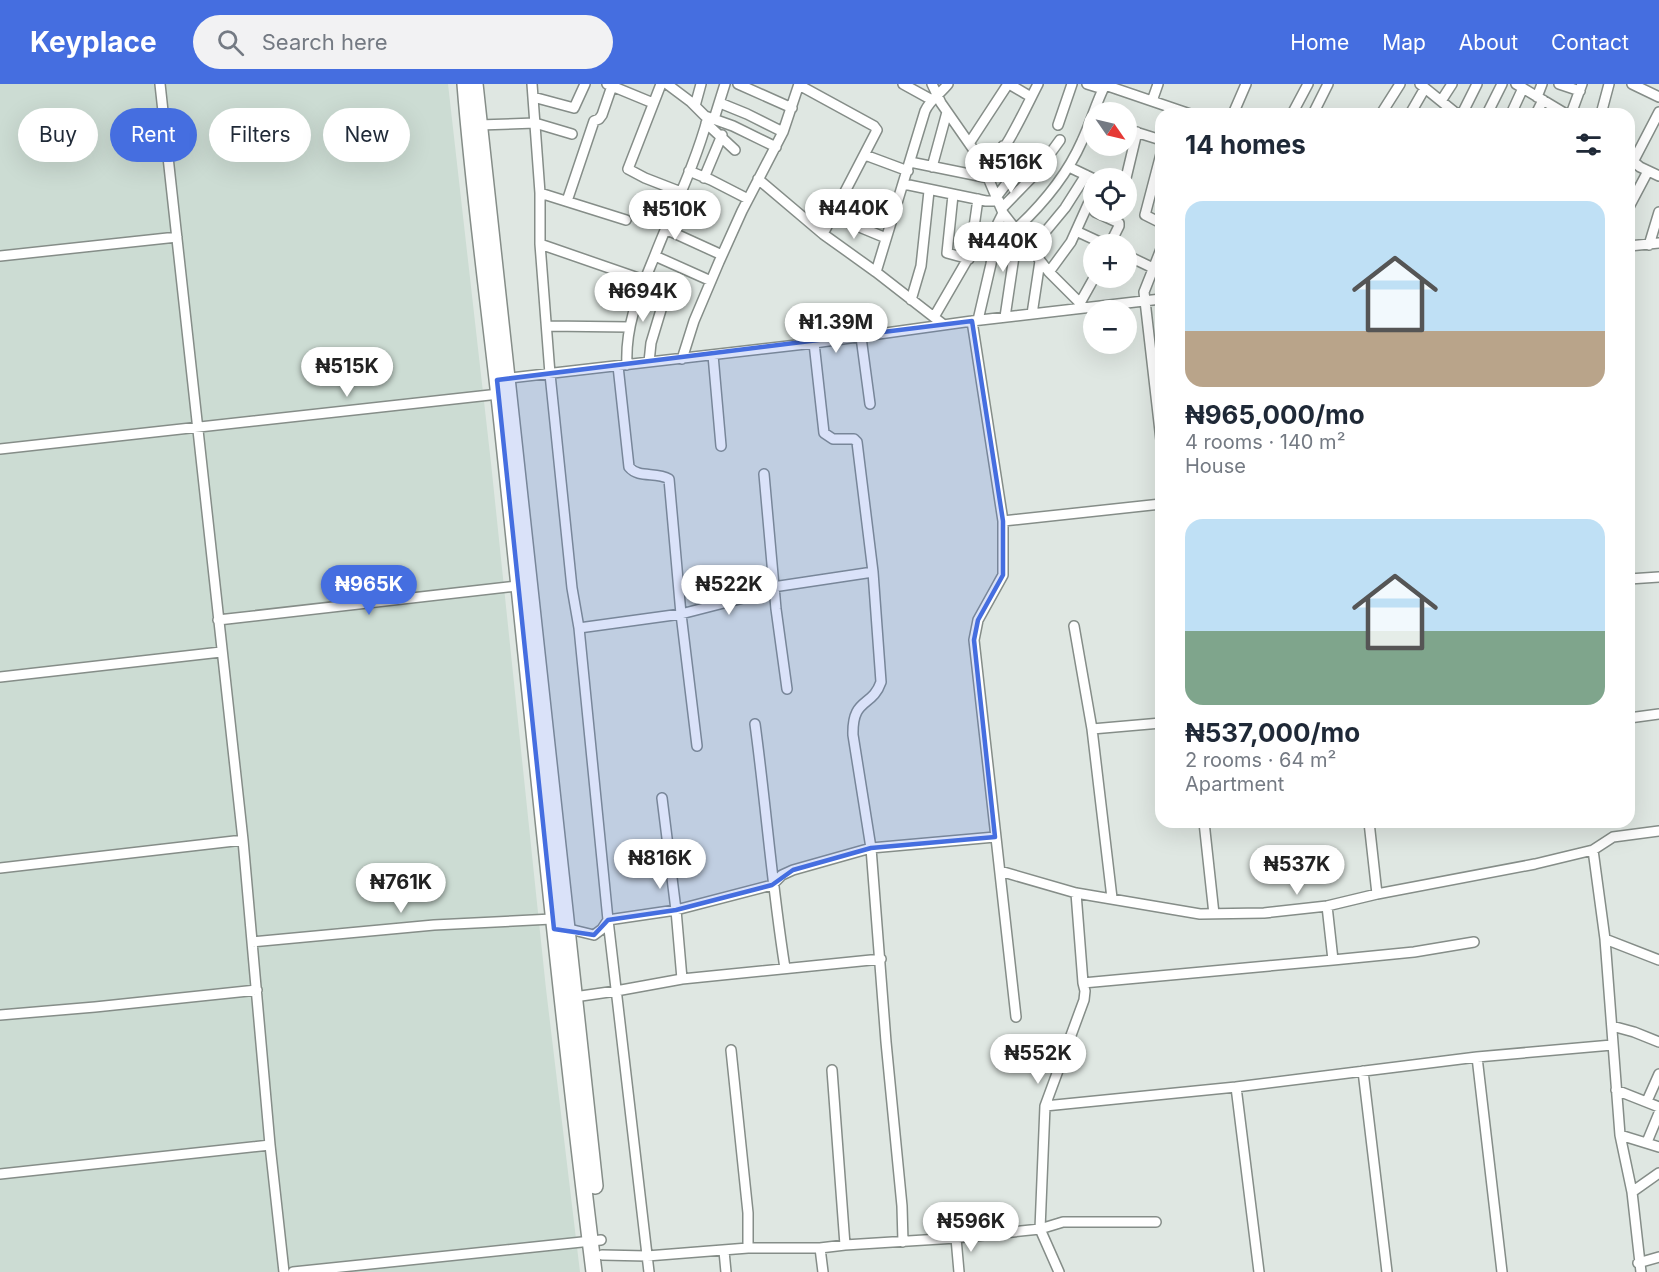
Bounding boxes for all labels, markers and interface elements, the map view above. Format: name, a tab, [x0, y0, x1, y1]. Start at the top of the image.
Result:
search box	[193, 15, 613, 69]
text: Keyplace	[30, 25, 157, 59]
icon: search	[214, 26, 247, 59]
text: Search here	[262, 29, 388, 55]
text: Home	[1290, 30, 1349, 55]
text: Map	[1382, 30, 1426, 55]
text: About	[1459, 30, 1518, 55]
text: Contact	[1551, 30, 1629, 55]
north arrow	[1083, 102, 1137, 156]
map controls	[1083, 102, 1137, 354]
chip: Buy	[18, 108, 98, 162]
chip: Rent	[110, 108, 197, 162]
chip: Filters	[209, 108, 311, 162]
chip: New	[323, 108, 410, 162]
icon: filters	[1572, 128, 1605, 161]
text: 14 homes	[1185, 129, 1306, 160]
pin: ₦516K	[969, 143, 1053, 194]
text: ₦516K	[979, 150, 1043, 174]
button: locate	[1083, 168, 1137, 222]
pin: ₦440K	[812, 189, 896, 240]
pin: ₦510K	[633, 190, 717, 241]
text: ₦440K	[819, 196, 889, 220]
text: ₦510K	[643, 197, 707, 221]
pin: ₦440K	[961, 222, 1045, 273]
text: ₦440K	[968, 229, 1038, 253]
button: +	[1083, 234, 1137, 288]
icon: home	[1341, 240, 1449, 348]
pin: ₦694K	[601, 272, 685, 323]
text: ₦694K	[608, 279, 678, 303]
button: −	[1083, 300, 1137, 354]
pin: ₦1.39M	[787, 303, 885, 354]
text: ₦1.39M	[799, 310, 873, 334]
pin: ₦515K	[305, 347, 389, 398]
text: ₦515K	[315, 354, 379, 378]
text: ₦965,000/mo	[1185, 399, 1365, 430]
text: 4 rooms · 140 m²	[1185, 430, 1345, 454]
text: House	[1185, 454, 1246, 478]
icon: home	[1341, 558, 1449, 666]
pin: ₦965K	[327, 565, 411, 616]
pin: ₦522K	[687, 565, 771, 616]
text: ₦965K	[335, 572, 403, 596]
text: ₦522K	[695, 572, 763, 596]
text: ₦537,000/mo	[1185, 717, 1360, 748]
text: 2 rooms · 64 m²	[1185, 748, 1336, 772]
text: Apartment	[1185, 772, 1284, 796]
pin: ₦816K	[618, 839, 702, 890]
pin: ₦537K	[1255, 845, 1339, 896]
text: ₦816K	[628, 846, 692, 870]
text: ₦537K	[1264, 852, 1330, 876]
pin: ₦761K	[359, 863, 443, 914]
text: ₦761K	[370, 870, 432, 894]
pin: ₦552K	[996, 1034, 1080, 1085]
text: ₦552K	[1004, 1041, 1072, 1065]
pin: ₦596K	[929, 1202, 1013, 1253]
text: ₦596K	[937, 1209, 1005, 1233]

